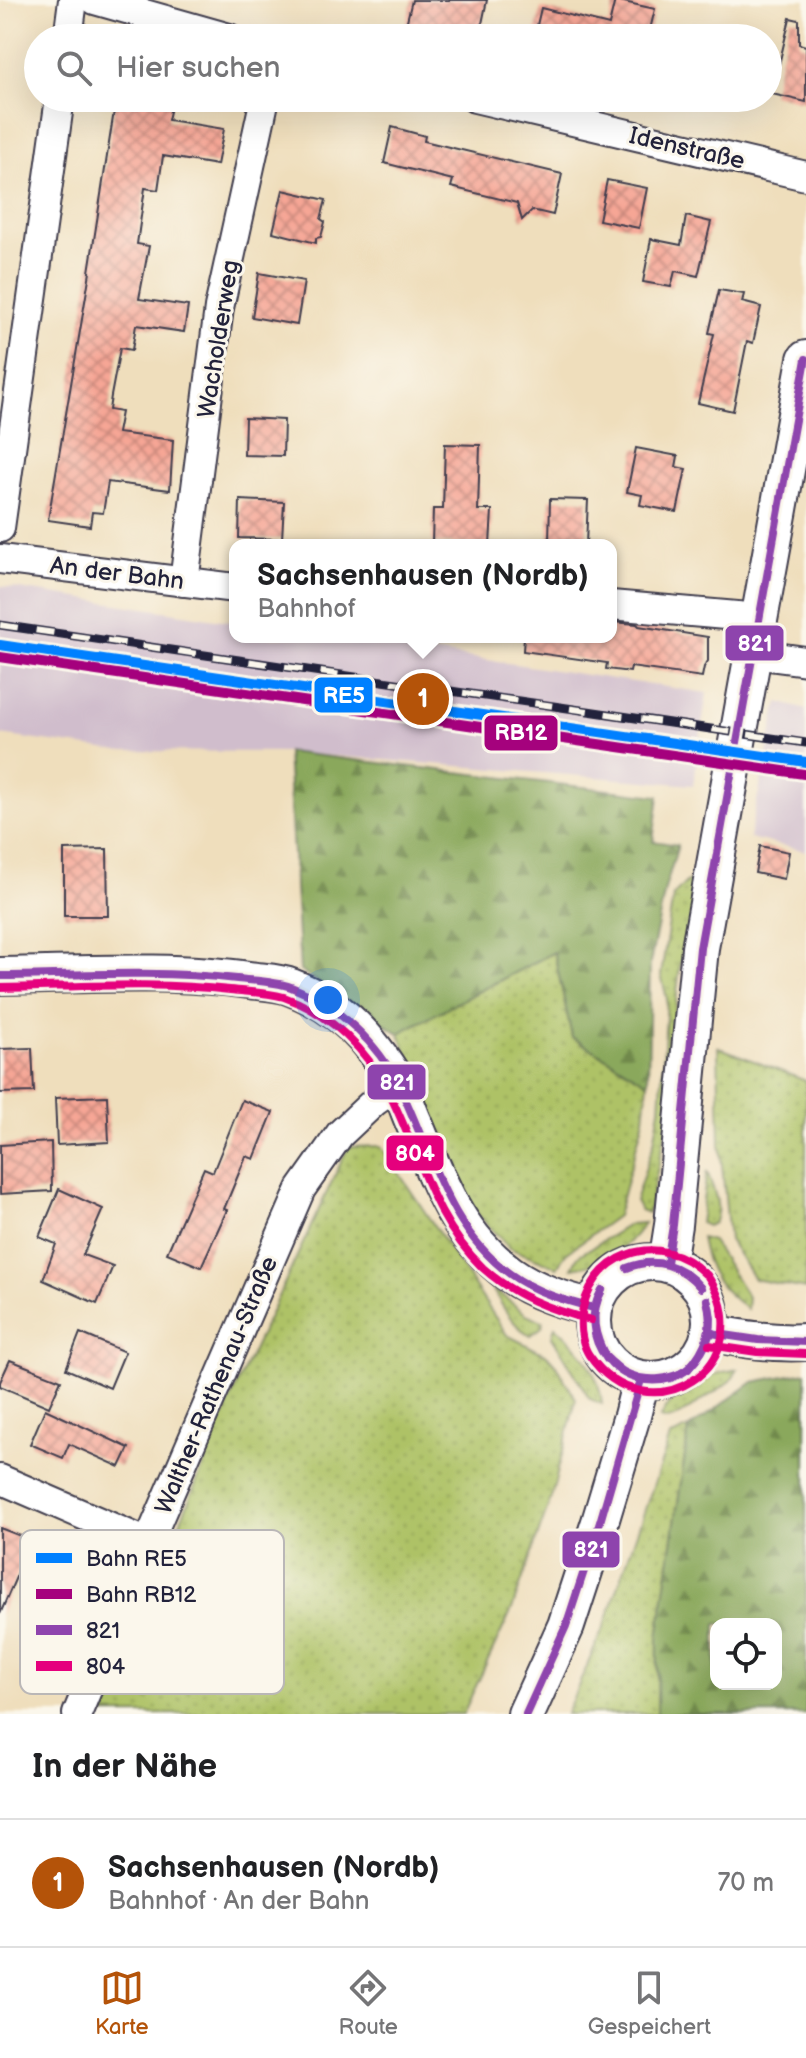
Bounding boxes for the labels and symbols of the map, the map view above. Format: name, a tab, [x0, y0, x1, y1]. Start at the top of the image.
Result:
street label: Idenstraße	[626, 121, 747, 176]
street label: Wacholderweg	[192, 258, 245, 420]
street label: An der Bahn	[48, 551, 186, 596]
line badge: 821	[724, 624, 785, 662]
text: 821	[737, 631, 773, 658]
pin: 1	[397, 669, 449, 729]
line badge: RE5	[313, 676, 374, 714]
text: RE5	[323, 683, 365, 710]
line badge: RB12	[483, 714, 559, 752]
text: RB12	[494, 720, 548, 747]
your location	[308, 980, 348, 1020]
line badge: 821	[366, 1063, 427, 1101]
text: 821	[379, 1070, 415, 1097]
line badge: 804	[385, 1134, 445, 1172]
text: 804	[395, 1141, 435, 1168]
street label: Walther-Rathenau-Straße	[149, 1252, 284, 1518]
legend	[20, 1530, 284, 1694]
line badge: 821	[561, 1530, 621, 1569]
text: 821	[573, 1537, 609, 1564]
text: Bahn RE5	[86, 1546, 187, 1573]
text: Bahn RB12	[86, 1582, 196, 1609]
text: 821	[86, 1618, 120, 1645]
text: 804	[86, 1654, 126, 1681]

